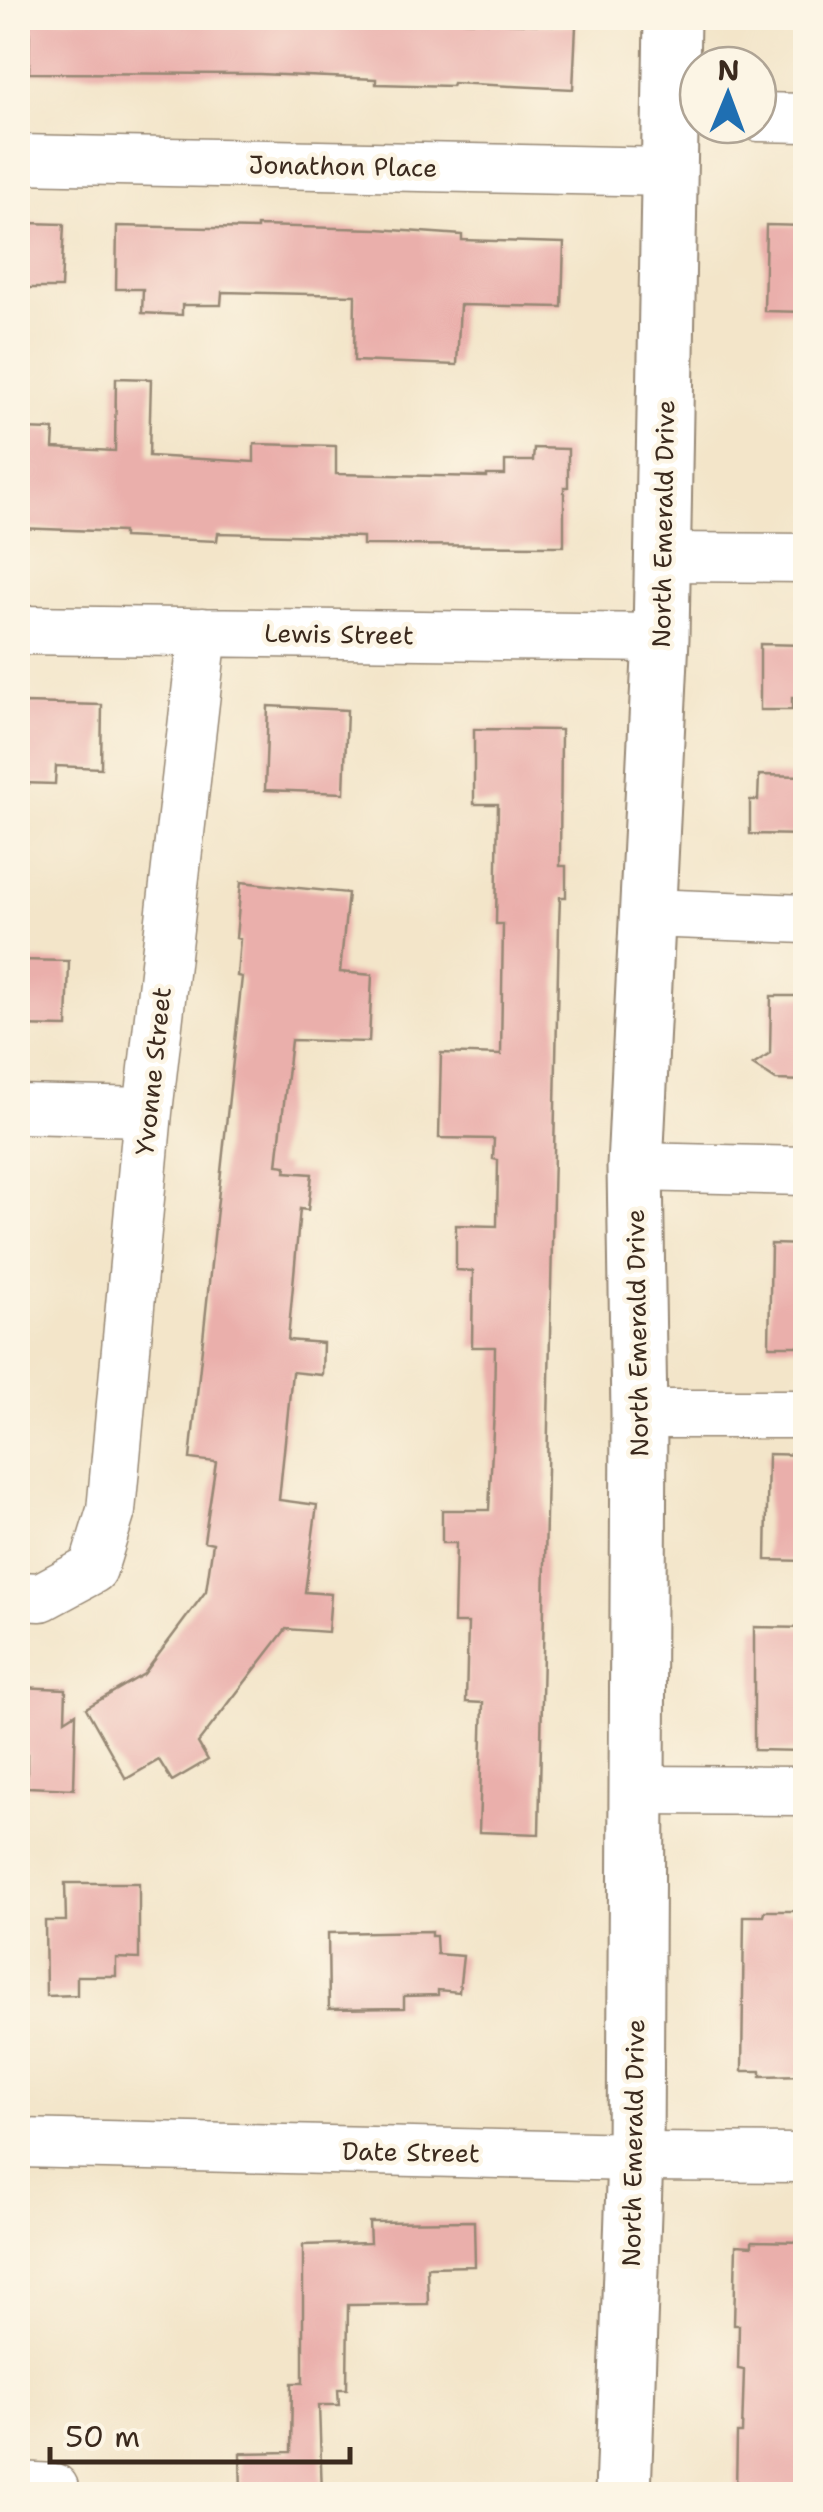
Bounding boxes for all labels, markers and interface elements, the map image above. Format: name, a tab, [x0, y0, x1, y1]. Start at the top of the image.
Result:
north arrow	[678, 45, 778, 145]
text: N	[717, 51, 740, 89]
street label: Jonathon Place	[248, 147, 438, 185]
street label: North Emerald Drive	[644, 400, 682, 648]
street label: Lewis Street	[264, 616, 414, 652]
street label: Yvonne Street	[127, 985, 179, 1157]
street label: North Emerald Drive	[618, 1209, 656, 1457]
street label: North Emerald Drive	[614, 2019, 652, 2267]
street label: Date Street	[342, 2134, 480, 2170]
scale bar	[50, 2402, 350, 2464]
text: 50 m	[65, 2416, 140, 2457]

